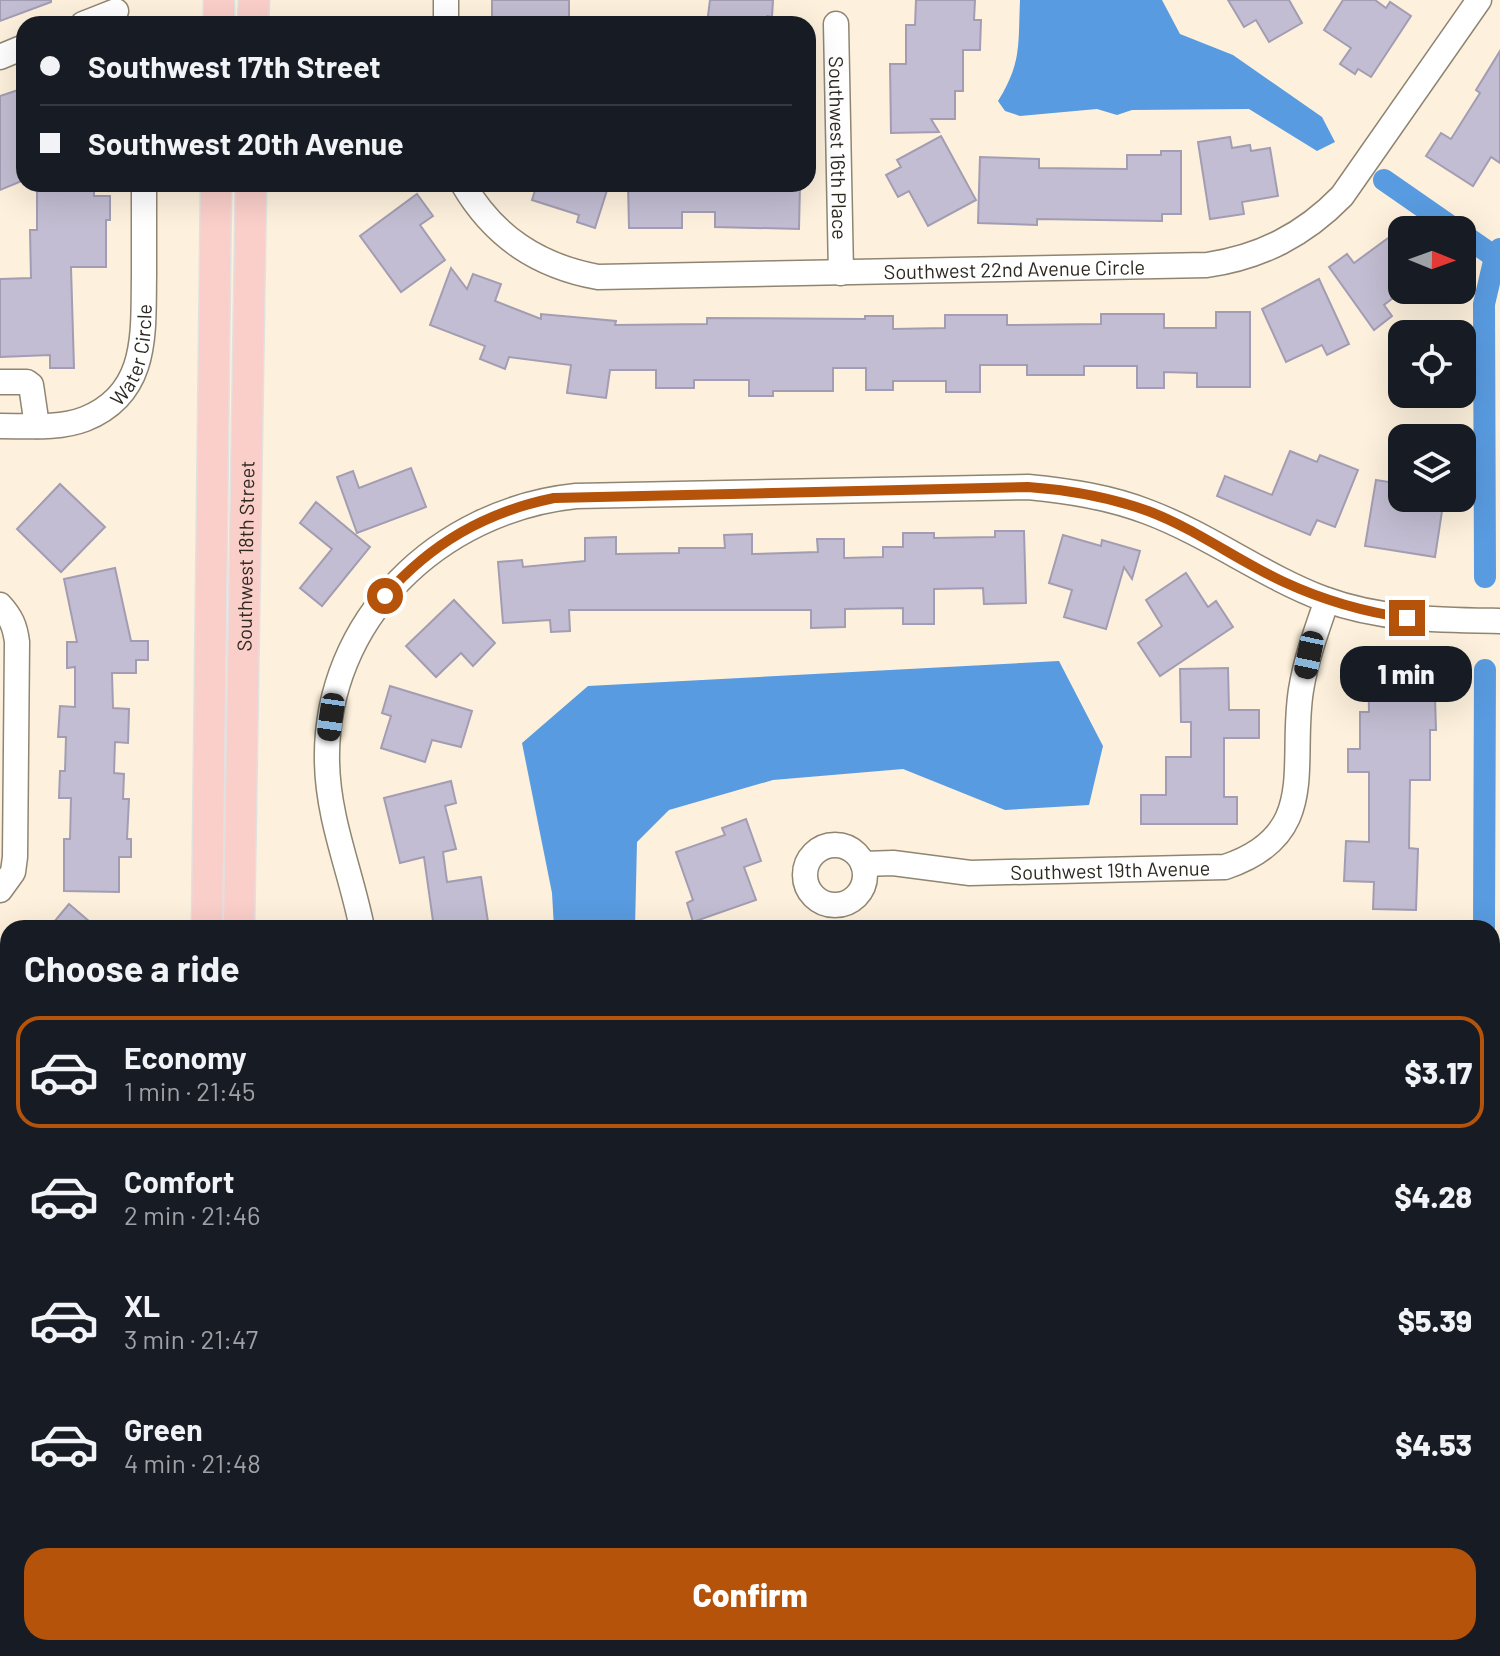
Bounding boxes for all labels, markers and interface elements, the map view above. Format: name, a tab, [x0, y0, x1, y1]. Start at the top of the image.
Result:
text: Southwest 17th Street	[88, 48, 381, 84]
street label: Southwest 16th Place	[825, 56, 852, 240]
text: Southwest 20th Avenue	[88, 125, 404, 161]
north arrow	[1388, 216, 1476, 304]
map controls	[1388, 216, 1476, 512]
street label: Southwest 22nd Avenue Circle	[883, 254, 1145, 283]
street label: Water Circle	[105, 304, 156, 410]
button: locate	[1388, 320, 1476, 408]
button: layers	[1388, 424, 1476, 512]
street label: Southwest 18th Street	[231, 460, 259, 652]
route start	[367, 578, 403, 614]
route end	[1389, 600, 1425, 636]
car	[1292, 629, 1326, 681]
callout: 1 min	[1341, 646, 1473, 702]
text: 1 min	[1377, 658, 1435, 689]
car	[316, 692, 346, 742]
street label: Southwest 19th Avenue	[1010, 855, 1210, 884]
text: Choose a ride	[24, 946, 240, 989]
icon: car	[28, 1036, 100, 1108]
text: Economy	[124, 1039, 247, 1075]
text: $3.17	[1405, 1054, 1472, 1090]
text: 1 min · 21:45	[124, 1075, 255, 1106]
icon: car	[28, 1160, 100, 1232]
text: Comfort	[124, 1163, 234, 1199]
text: $4.28	[1394, 1178, 1472, 1214]
text: 2 min · 21:46	[124, 1199, 260, 1230]
icon: car	[28, 1284, 100, 1356]
text: XL	[124, 1287, 160, 1323]
text: $5.39	[1398, 1302, 1472, 1338]
text: 3 min · 21:47	[124, 1323, 258, 1354]
icon: car	[28, 1408, 100, 1480]
text: Green	[124, 1411, 203, 1447]
text: $4.53	[1395, 1426, 1472, 1462]
text: 4 min · 21:48	[124, 1447, 261, 1478]
button: Confirm	[24, 1548, 1476, 1640]

